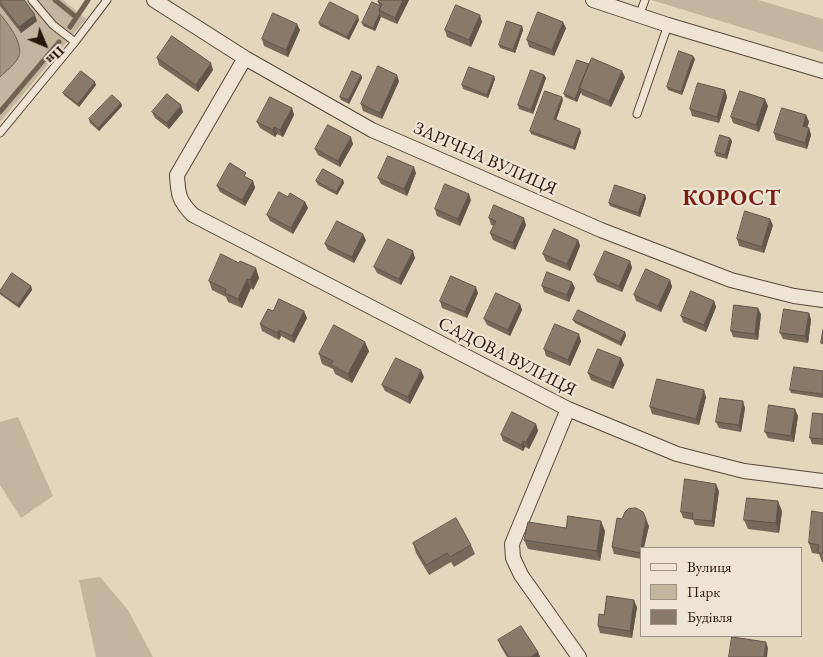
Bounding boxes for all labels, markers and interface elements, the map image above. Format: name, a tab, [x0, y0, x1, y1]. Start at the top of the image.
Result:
north arrow	[20, 20, 70, 70]
text: Пн	[42, 42, 69, 69]
street label: ЗАРІЧНА ВУЛИЦЯ	[410, 118, 560, 200]
district label: КОРОСТ	[682, 186, 782, 212]
street label: САДОВА ВУЛИЦЯ	[434, 313, 580, 401]
legend	[640, 547, 803, 637]
text: Вулиця	[687, 557, 732, 576]
text: Парк	[687, 582, 720, 601]
text: Будівля	[687, 607, 733, 626]

